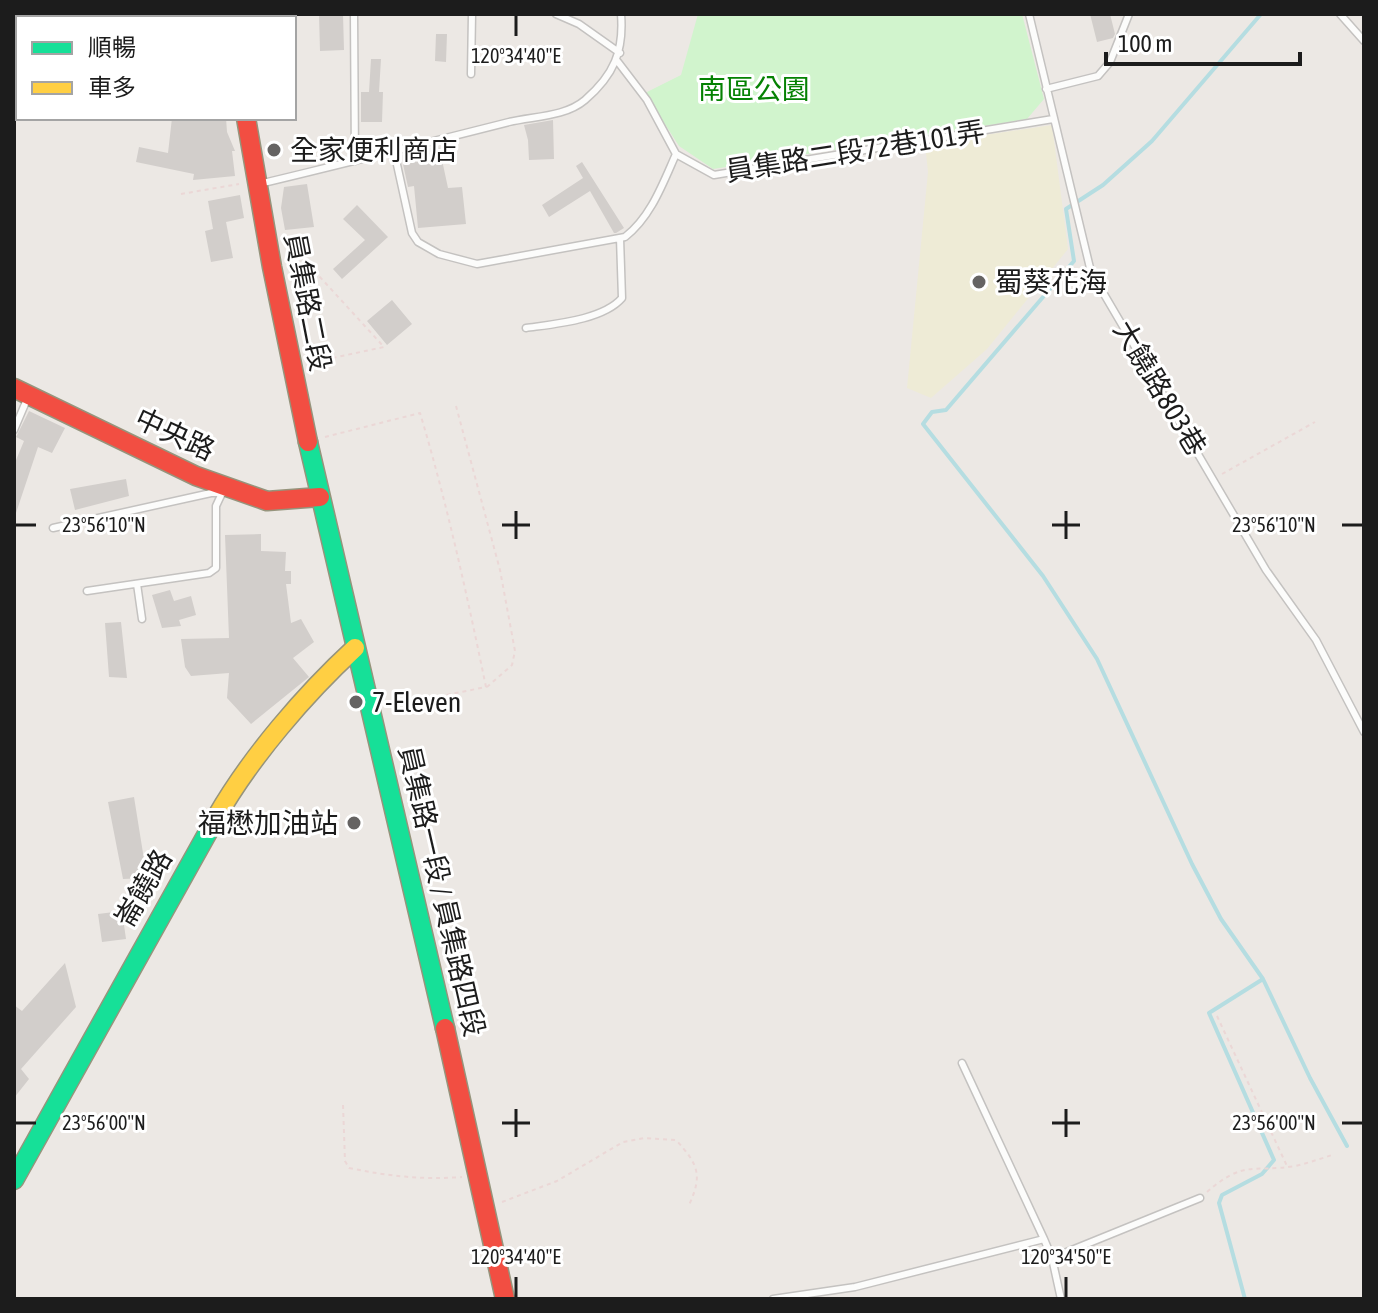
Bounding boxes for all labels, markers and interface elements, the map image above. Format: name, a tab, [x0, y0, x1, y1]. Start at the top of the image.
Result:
legend	[16, 16, 296, 120]
scale bar	[1106, 16, 1300, 66]
text: 100 m	[1118, 30, 1172, 57]
text: 順暢	[88, 34, 136, 61]
text: 120°34'40"E	[471, 44, 561, 67]
park label: 南區公園	[698, 73, 810, 105]
text: 車多	[88, 74, 136, 101]
street label: 員集路二段72巷101弄	[723, 115, 987, 187]
place label: 全家便利商店	[290, 134, 458, 166]
marker: 全家便利商店	[265, 141, 283, 159]
street label: 員集路二段	[279, 230, 337, 374]
place label: 蜀葵花海	[995, 266, 1107, 298]
marker: 蜀葵花海	[970, 273, 988, 291]
street label: 大饒路803巷	[1107, 315, 1213, 461]
street label: 中央路	[130, 402, 220, 466]
text: 23°56'10"N	[62, 513, 146, 536]
text: 23°56'10"N	[1232, 513, 1316, 536]
place label: 7-Eleven	[372, 686, 461, 718]
marker: 7-Eleven	[347, 693, 365, 711]
street label: 員集路一段 / 員集路四段	[393, 743, 491, 1039]
place label: 福懋加油站	[198, 807, 338, 839]
marker: 福懋加油站	[345, 814, 363, 832]
street label: 崙饒路	[108, 844, 178, 932]
text: 23°56'00"N	[62, 1111, 146, 1134]
text: 23°56'00"N	[1232, 1111, 1316, 1134]
text: 120°34'40"E	[471, 1245, 561, 1268]
text: 120°34'50"E	[1021, 1245, 1111, 1268]

